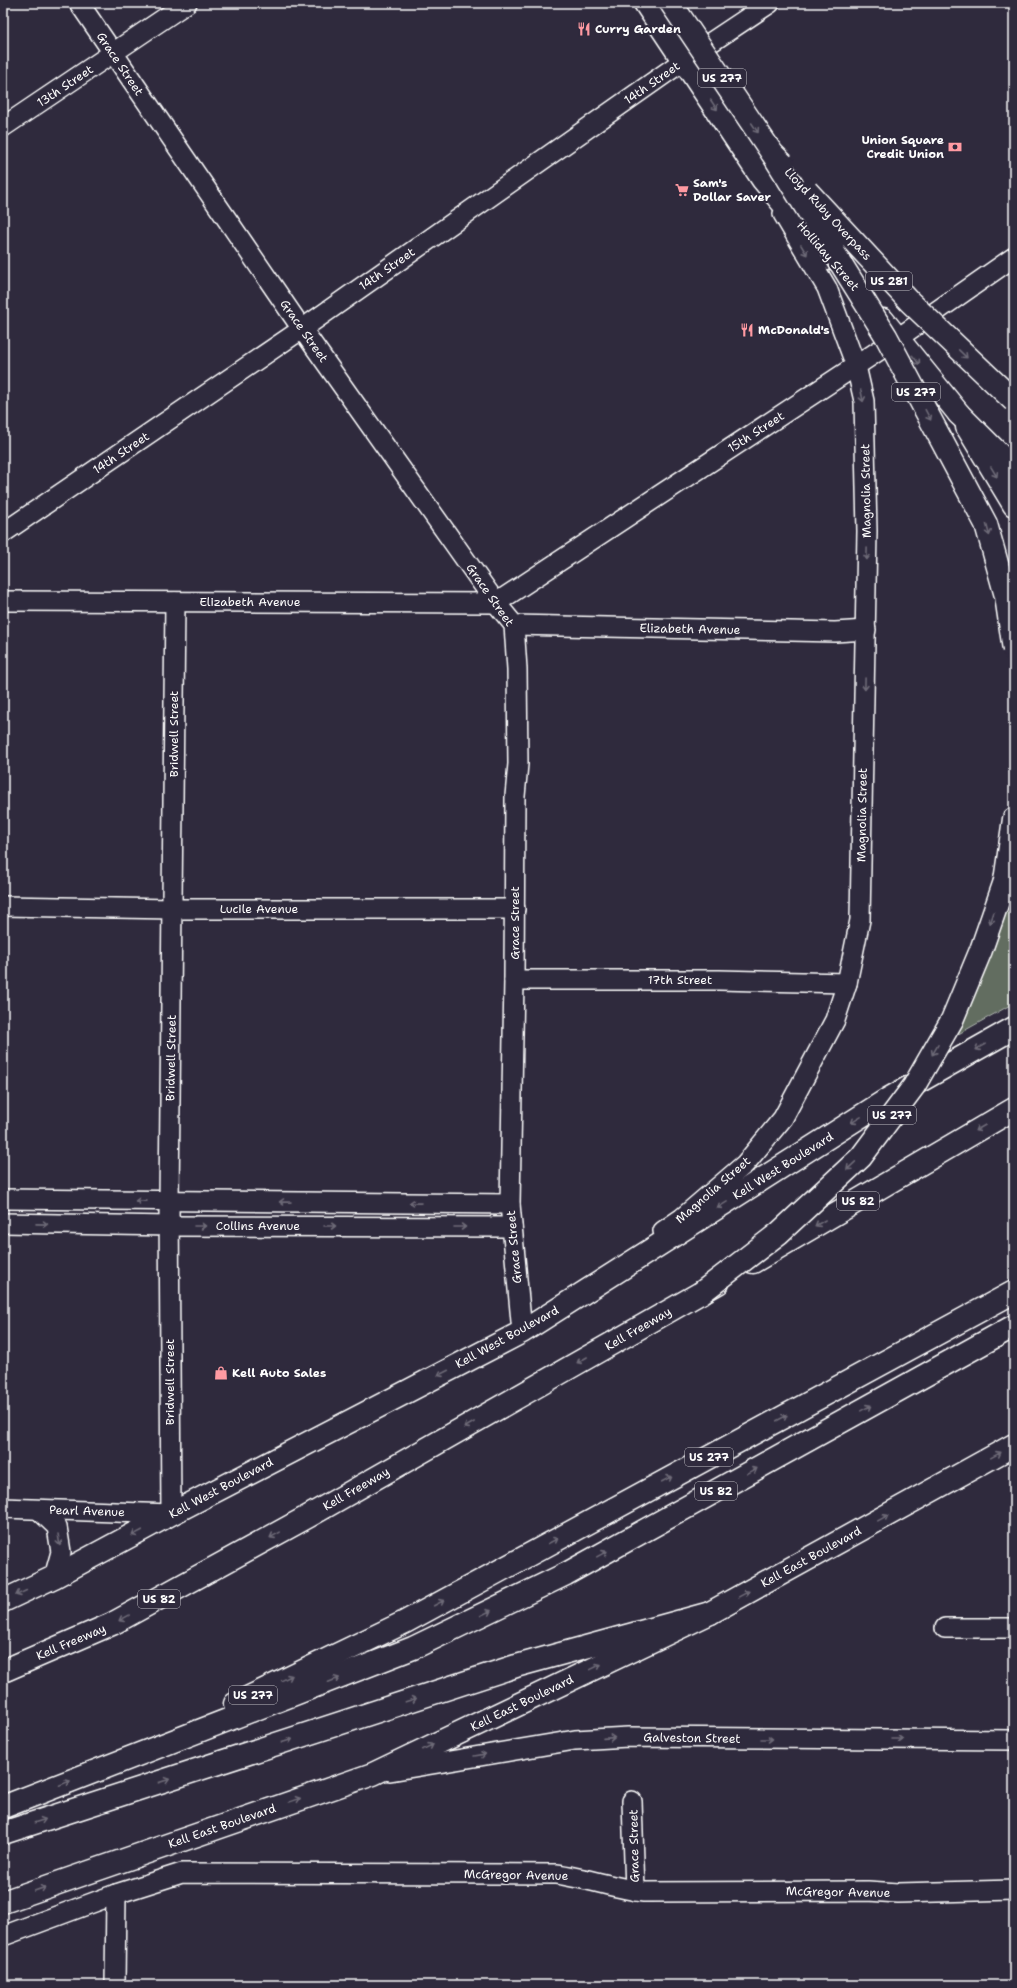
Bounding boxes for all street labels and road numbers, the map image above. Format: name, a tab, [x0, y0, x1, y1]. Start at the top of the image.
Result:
street label: Grace Street	[93, 29, 147, 99]
street label: 14th Street	[621, 58, 683, 108]
street label: 13th Street	[34, 61, 96, 111]
road number: US 277	[698, 69, 746, 87]
street label: Lloyd Ruby Overpass	[781, 164, 875, 264]
street label: Holliday Street	[793, 218, 863, 294]
street label: 14th Street	[356, 244, 418, 294]
road number: US 281	[866, 272, 912, 290]
street label: Grace Street	[276, 296, 332, 366]
road number: US 277	[892, 383, 940, 401]
street label: 15th Street	[725, 408, 787, 456]
street label: 14th Street	[90, 428, 152, 478]
street label: Magnolia Street	[857, 444, 875, 538]
street label: Grace Street	[462, 560, 518, 630]
street label: Elizabeth Avenue	[200, 594, 301, 610]
street label: Elizabeth Avenue	[639, 620, 741, 638]
street label: Bridwell Street	[166, 691, 182, 777]
street label: Magnolia Street	[853, 768, 871, 862]
street label: Grace Street	[507, 886, 523, 960]
street label: Lucile Avenue	[220, 901, 299, 917]
street label: 17th Street	[648, 972, 712, 988]
street label: Bridwell Street	[162, 1015, 180, 1101]
road number: US 277	[868, 1106, 916, 1124]
street label: Kell West Boulevard	[730, 1128, 837, 1203]
street label: Magnolia Street	[672, 1153, 754, 1227]
road number: US 82	[837, 1192, 879, 1210]
street label: Grace Street	[503, 1210, 525, 1284]
street label: Collins Avenue	[216, 1218, 300, 1234]
street label: Kell West Boulevard	[453, 1302, 562, 1372]
street label: Kell Freeway	[602, 1303, 674, 1354]
street label: Bridwell Street	[162, 1339, 178, 1425]
road number: US 277	[685, 1448, 733, 1466]
street label: Kell West Boulevard	[166, 1454, 276, 1522]
street label: Kell Freeway	[320, 1463, 392, 1514]
road number: US 82	[695, 1482, 737, 1500]
street label: Pearl Avenue	[49, 1502, 125, 1520]
street label: Kell East Boulevard	[758, 1522, 865, 1591]
road number: US 82	[138, 1590, 180, 1608]
street label: Kell Freeway	[34, 1620, 108, 1664]
street label: Kell East Boulevard	[468, 1671, 577, 1735]
road number: US 277	[229, 1686, 277, 1704]
street label: Galveston Street	[643, 1729, 741, 1747]
street label: Kell East Boulevard	[166, 1800, 278, 1852]
street label: Grace Street	[625, 1809, 643, 1883]
street label: McGregor Avenue	[464, 1866, 569, 1884]
street label: McGregor Avenue	[786, 1883, 891, 1901]

